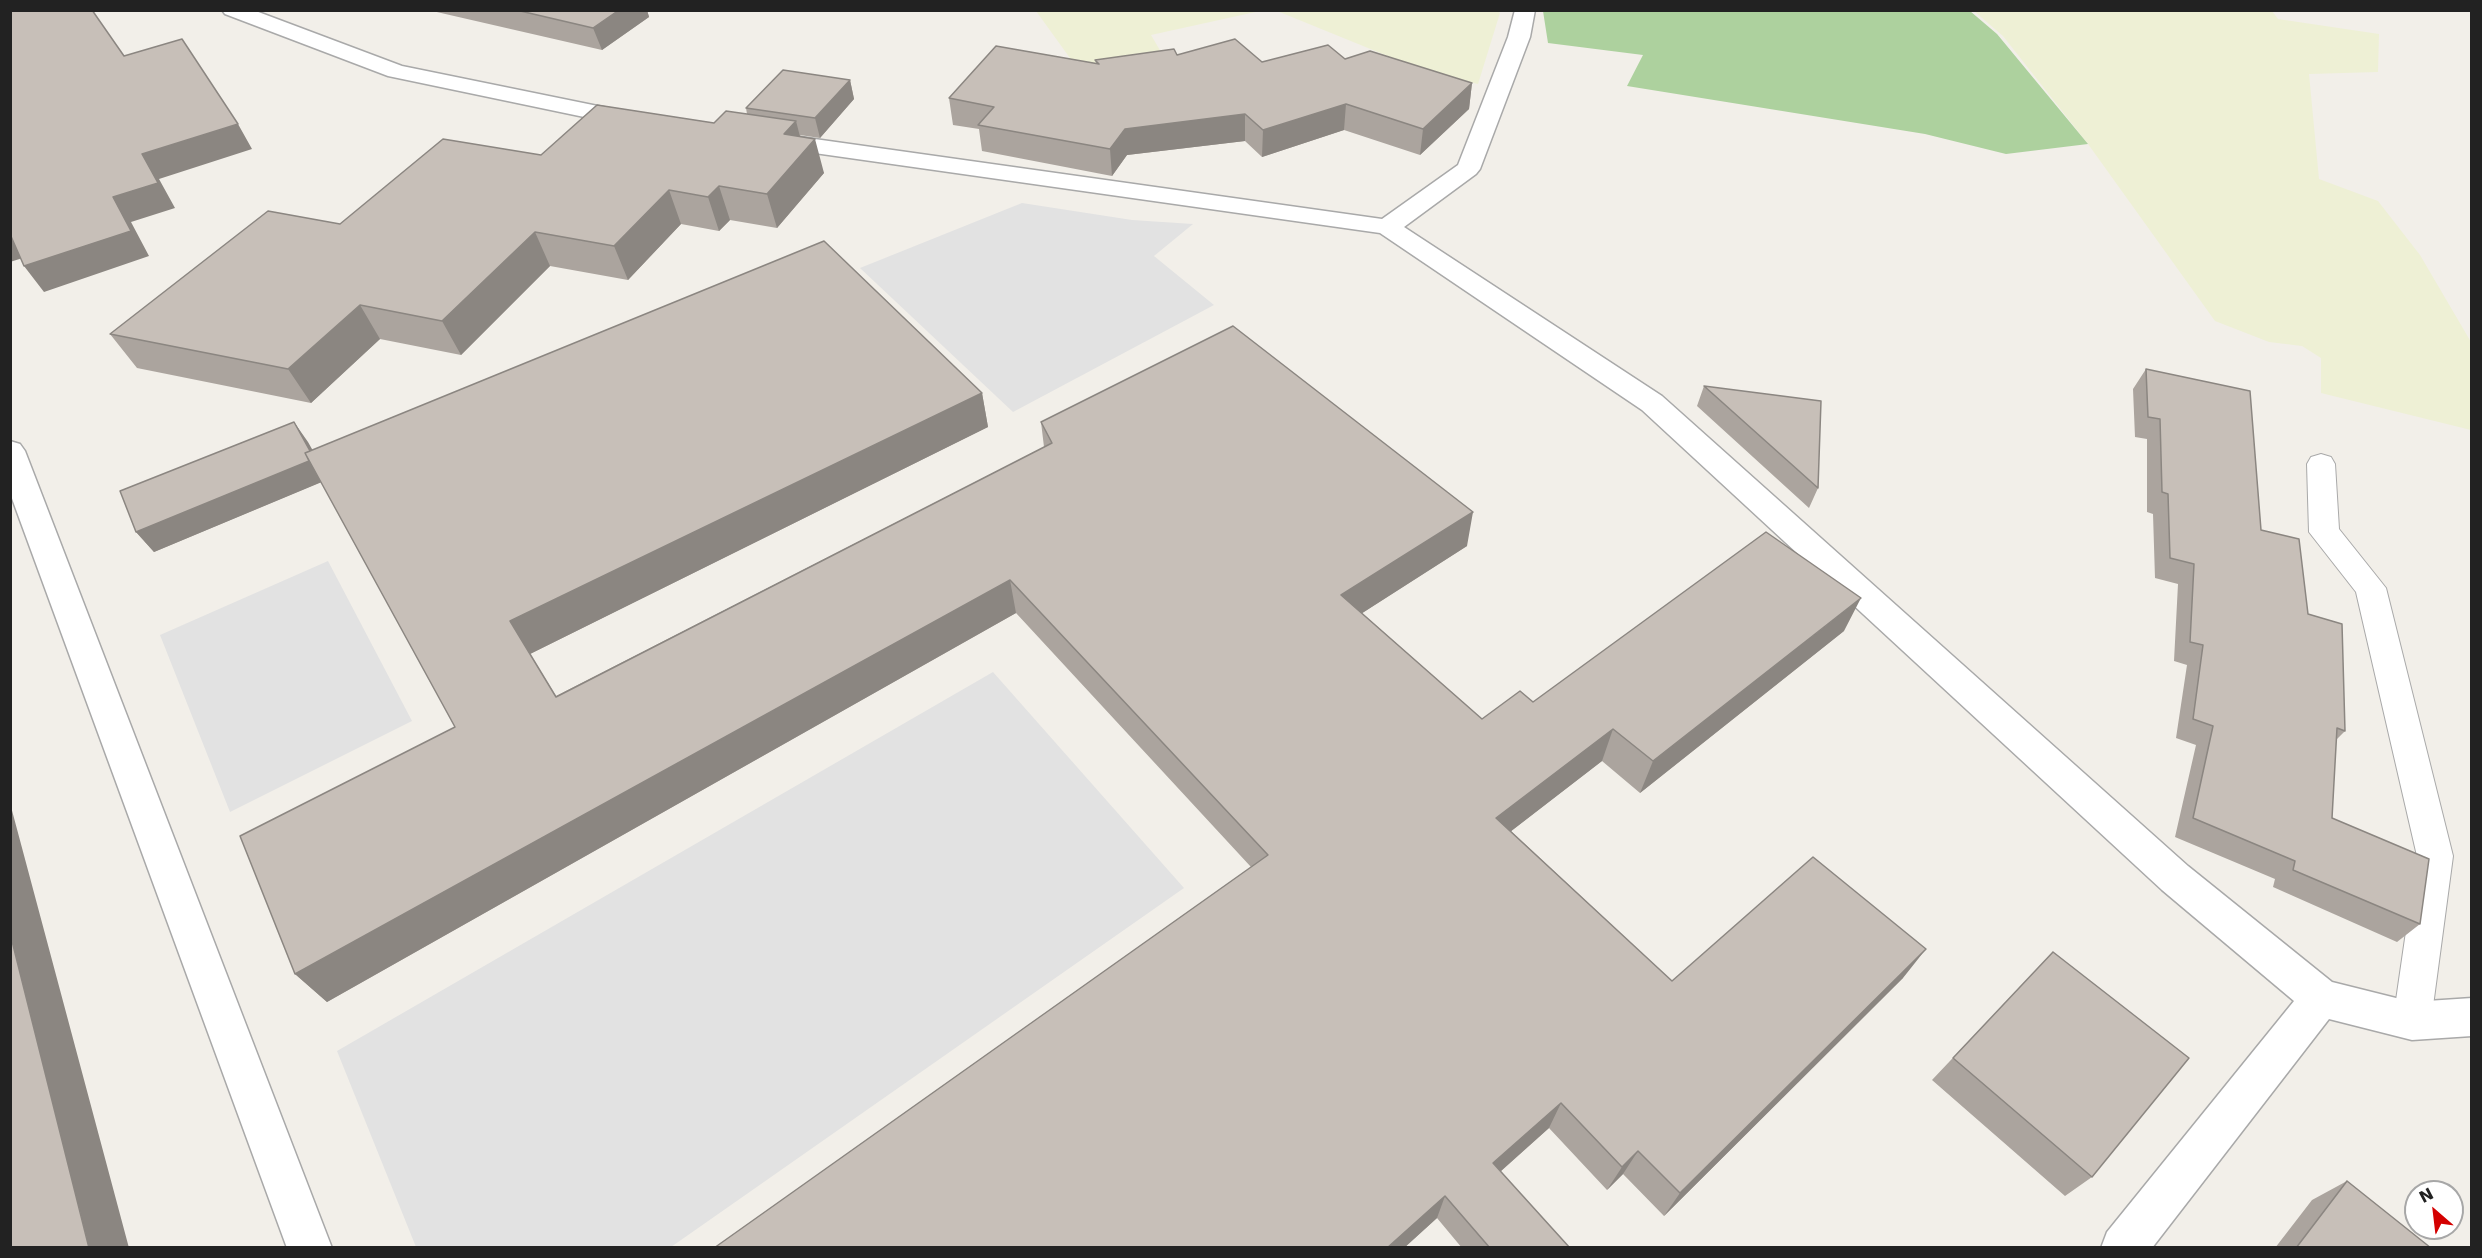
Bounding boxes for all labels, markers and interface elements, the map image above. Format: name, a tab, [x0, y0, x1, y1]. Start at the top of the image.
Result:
north arrow	[2404, 1180, 2464, 1240]
text: N	[2416, 1184, 2437, 1207]

